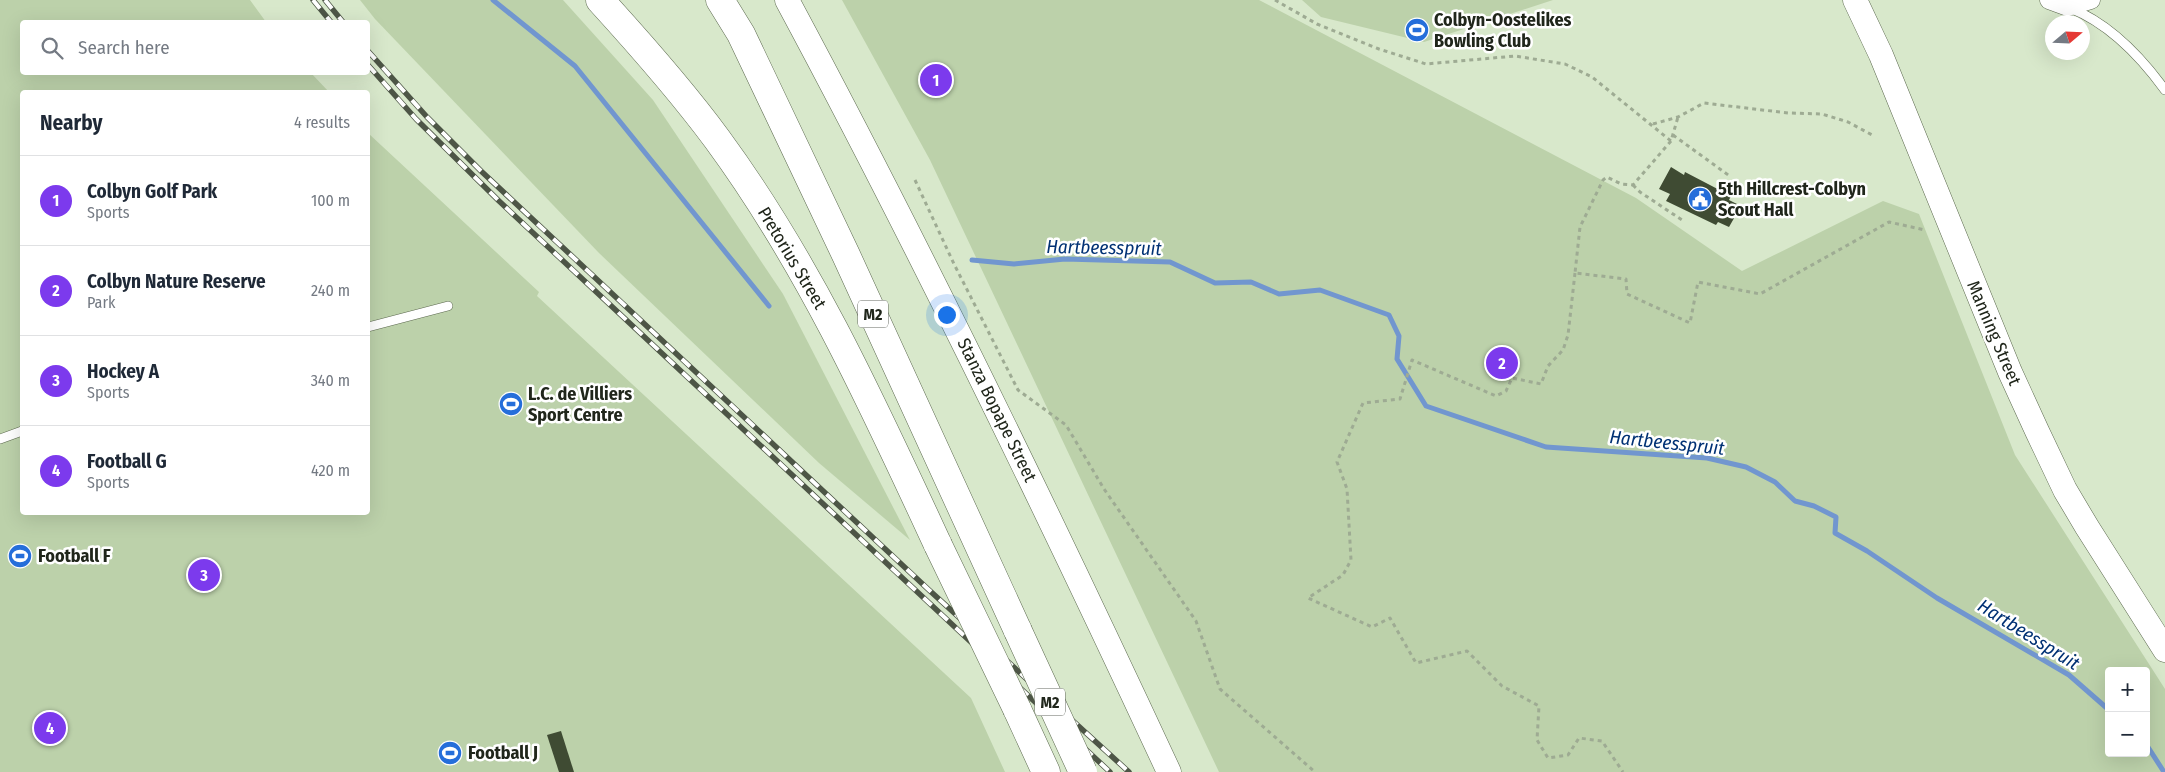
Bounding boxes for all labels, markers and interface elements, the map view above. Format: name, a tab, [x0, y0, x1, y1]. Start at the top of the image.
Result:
place label: Colbyn-Oostelikes Bowling Club	[1434, 9, 1572, 52]
north arrow	[2045, 15, 2090, 60]
sports icon: Colbyn-Oostelikes Bowling Club	[1404, 17, 1430, 43]
search box	[20, 20, 370, 75]
icon: search	[38, 34, 66, 62]
text: Search here	[78, 36, 170, 59]
pin: 1	[920, 61, 952, 99]
text: Nearby	[40, 110, 102, 136]
text: 4 results	[294, 113, 350, 132]
place label: 5th Hillcrest-Colbyn Scout Hall	[1718, 178, 1866, 221]
text: Colbyn Golf Park	[87, 180, 217, 203]
public building icon: 5th Hillcrest-Colbyn Scout Hall	[1687, 186, 1713, 212]
text: 1	[53, 191, 59, 210]
text: 100 m	[311, 191, 350, 210]
text: Sports	[87, 203, 130, 222]
street label: Pretorius Street	[753, 203, 831, 313]
water label: Hartbeesspruit	[1046, 235, 1163, 260]
text: Colbyn Nature Reserve	[87, 270, 266, 293]
street label: Manning Street	[1962, 277, 2026, 389]
text: 2	[52, 281, 60, 300]
text: 240 m	[311, 281, 350, 300]
text: Park	[87, 293, 115, 312]
road number: M2	[858, 300, 888, 328]
your location	[934, 302, 960, 328]
street label: Stanza Bopape Street	[953, 334, 1041, 486]
pin: 2	[1486, 344, 1518, 382]
text: Hockey A	[87, 360, 159, 383]
text: 3	[52, 371, 60, 390]
text: 340 m	[311, 371, 350, 390]
text: Sports	[87, 383, 130, 402]
place label: L.C. de Villiers Sport Centre	[528, 383, 632, 426]
sports icon: L.C. de Villiers Sport Centre	[498, 391, 524, 417]
water label: Hartbeesspruit	[1608, 425, 1726, 460]
text: Football G	[87, 450, 167, 473]
text: 4	[52, 461, 60, 480]
text: 420 m	[311, 461, 350, 480]
text: Sports	[87, 473, 130, 492]
sports icon: Football F	[7, 543, 33, 569]
place label: Football F	[38, 545, 111, 567]
pin: 3	[188, 556, 220, 594]
water label: Hartbeesspruit	[1974, 594, 2084, 675]
map controls	[2105, 667, 2150, 757]
button: +	[2105, 667, 2150, 712]
road number: M2	[1035, 689, 1065, 716]
pin: 4	[34, 709, 66, 747]
button: −	[2105, 712, 2150, 757]
sports icon: Football J	[437, 740, 463, 766]
place label: Football J	[468, 742, 538, 764]

